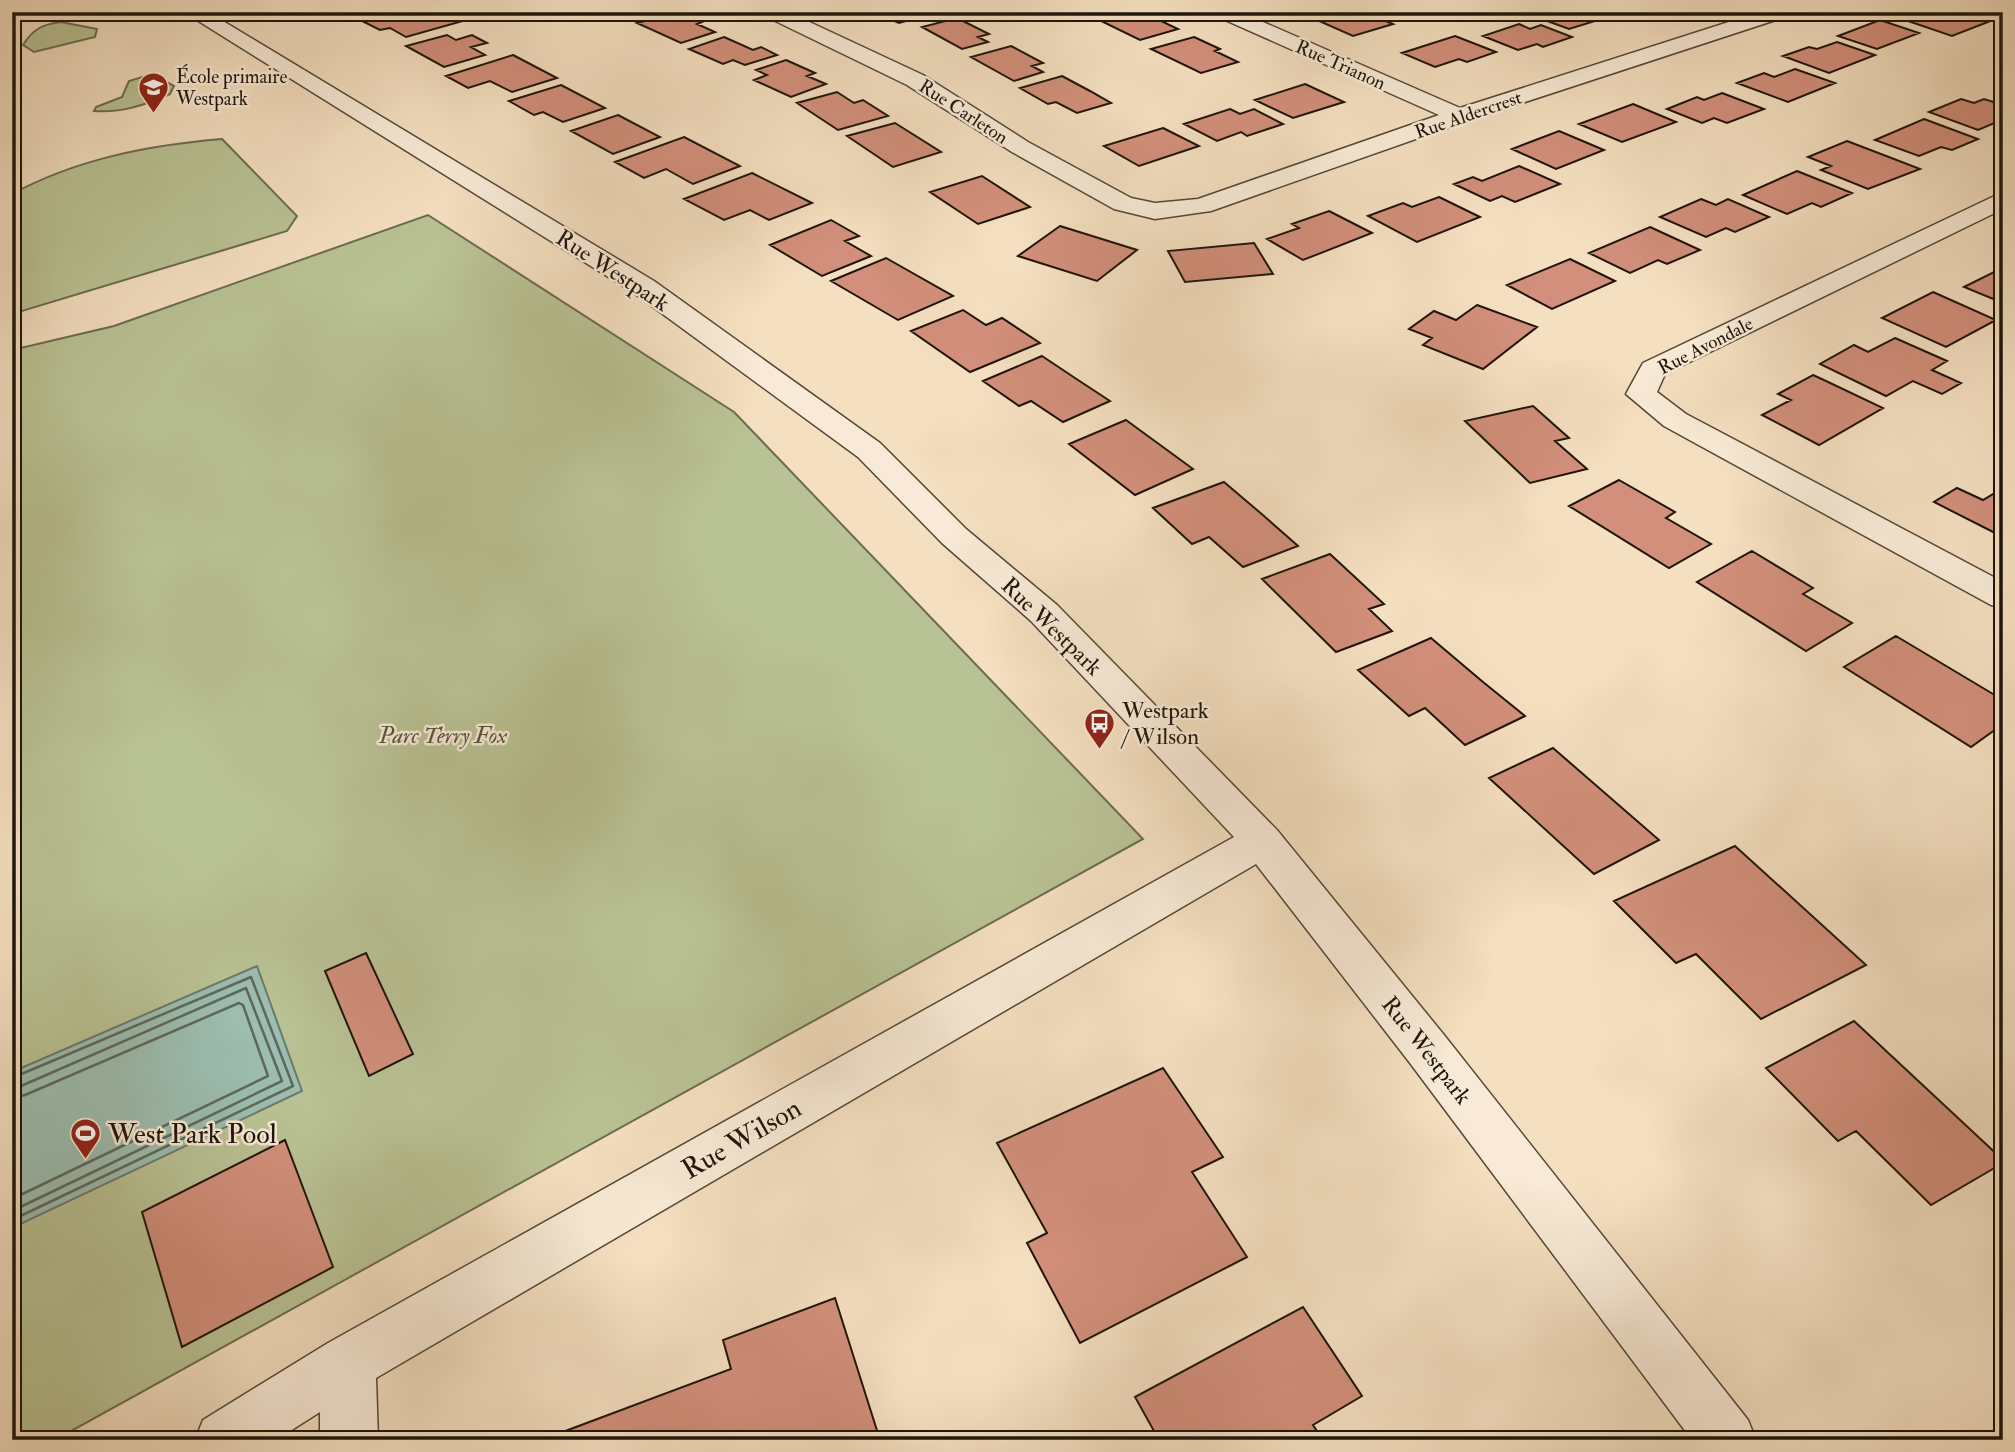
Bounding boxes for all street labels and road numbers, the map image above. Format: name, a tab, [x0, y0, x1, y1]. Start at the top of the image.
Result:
street label: Rue Trianon	[1292, 34, 1389, 95]
street label: Rue Carleton	[914, 74, 1013, 150]
street label: Rue Aldercrest	[1412, 85, 1525, 144]
street label: Rue Westpark	[550, 223, 675, 319]
street label: Rue Avondale	[1654, 312, 1757, 380]
street label: Rue Westpark	[994, 571, 1108, 682]
street label: Rue Westpark	[1375, 990, 1478, 1111]
street label: Rue Wilson	[676, 1091, 808, 1188]

